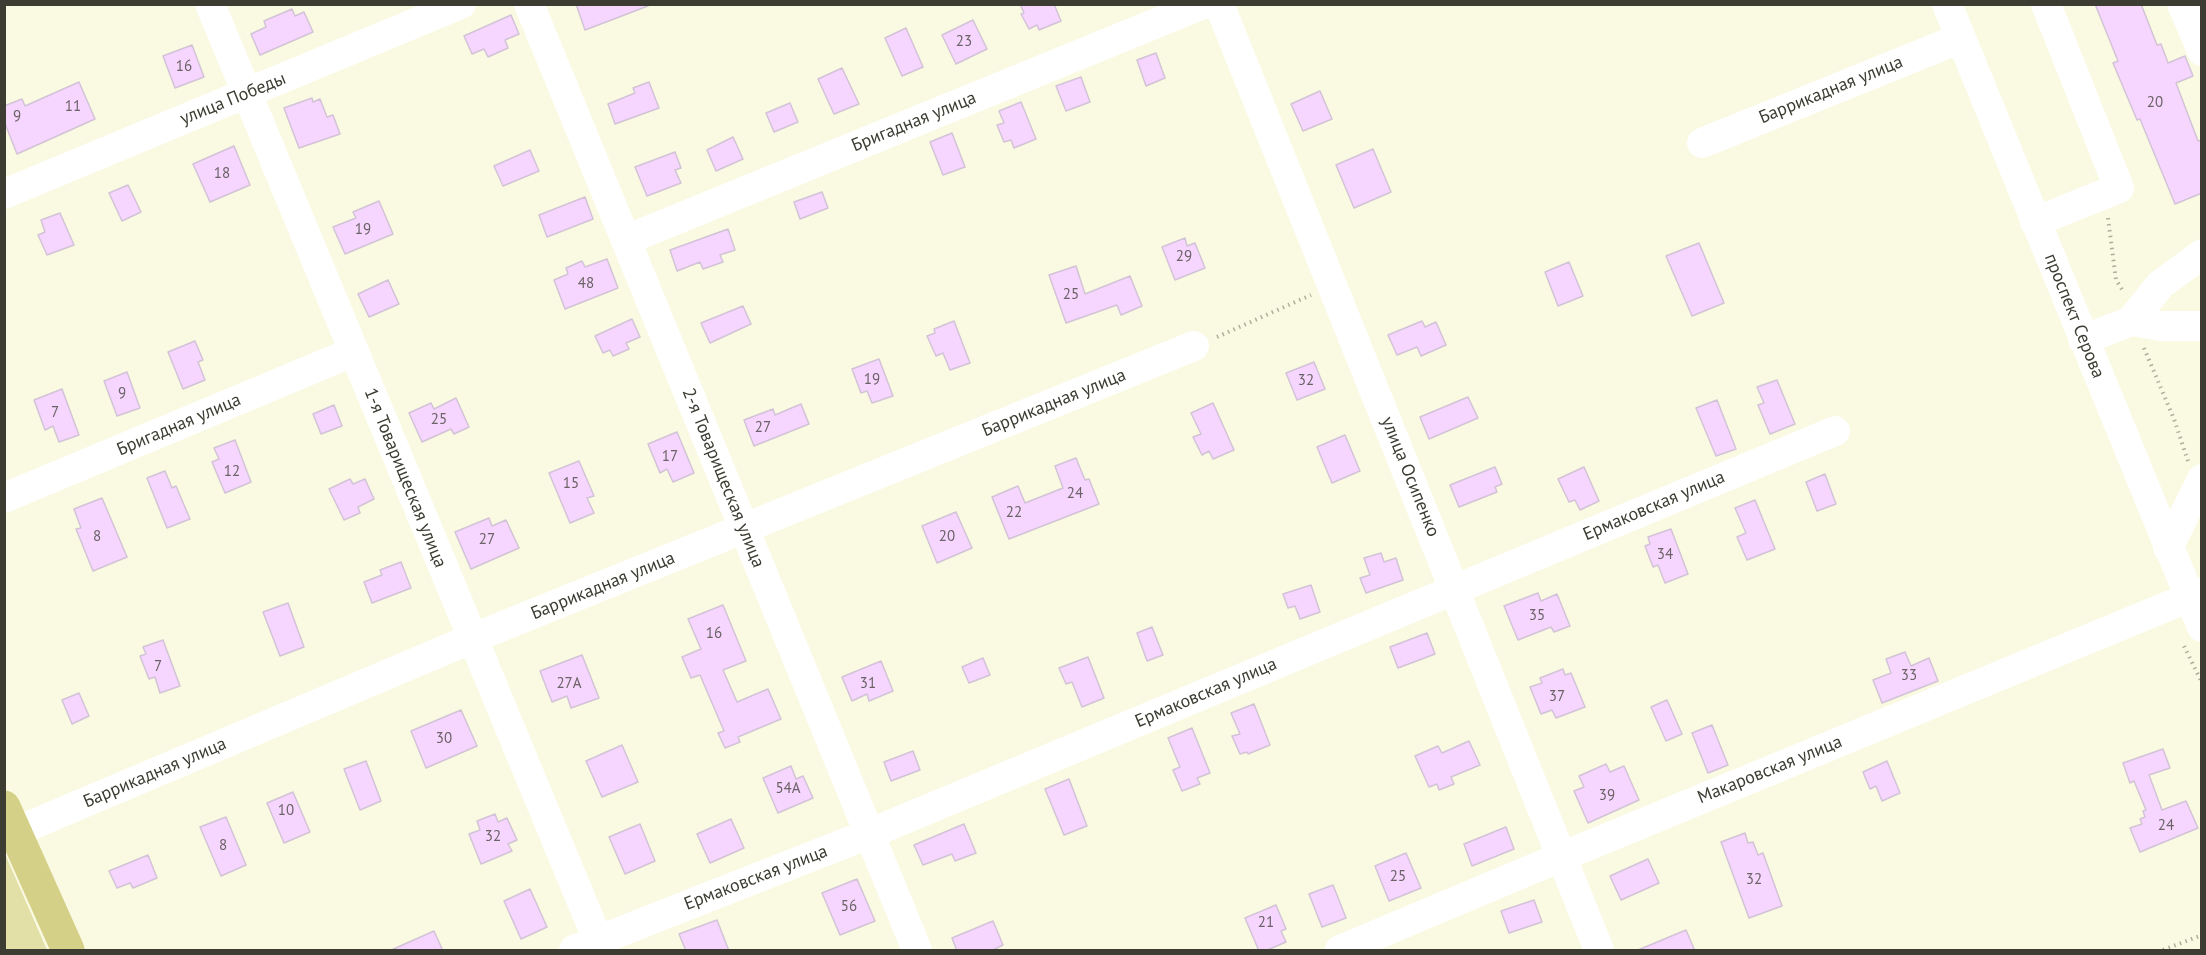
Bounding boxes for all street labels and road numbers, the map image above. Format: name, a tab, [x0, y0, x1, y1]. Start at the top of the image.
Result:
street label: Баррикадная улица	[1756, 51, 1906, 129]
street label: улица Победы	[177, 68, 289, 130]
street label: Бригадная улица	[848, 87, 980, 157]
street label: проспект Серова	[2039, 250, 2109, 382]
street label: Баррикадная улица	[979, 364, 1129, 442]
street label: 1-я Товарищеская улица	[359, 385, 451, 571]
street label: 2-я Товарищеская улица	[677, 385, 769, 571]
street label: Бригадная улица	[114, 389, 244, 461]
street label: улица Осипенко	[1376, 414, 1444, 540]
street label: Ермаковская улица	[1580, 466, 1728, 546]
street label: Баррикадная улица	[528, 547, 678, 625]
street label: Ермаковская улица	[1132, 653, 1280, 733]
street label: Макаровская улица	[1695, 731, 1845, 809]
street label: Баррикадная улица	[80, 733, 230, 813]
street label: Ермаковская улица	[681, 841, 831, 915]

